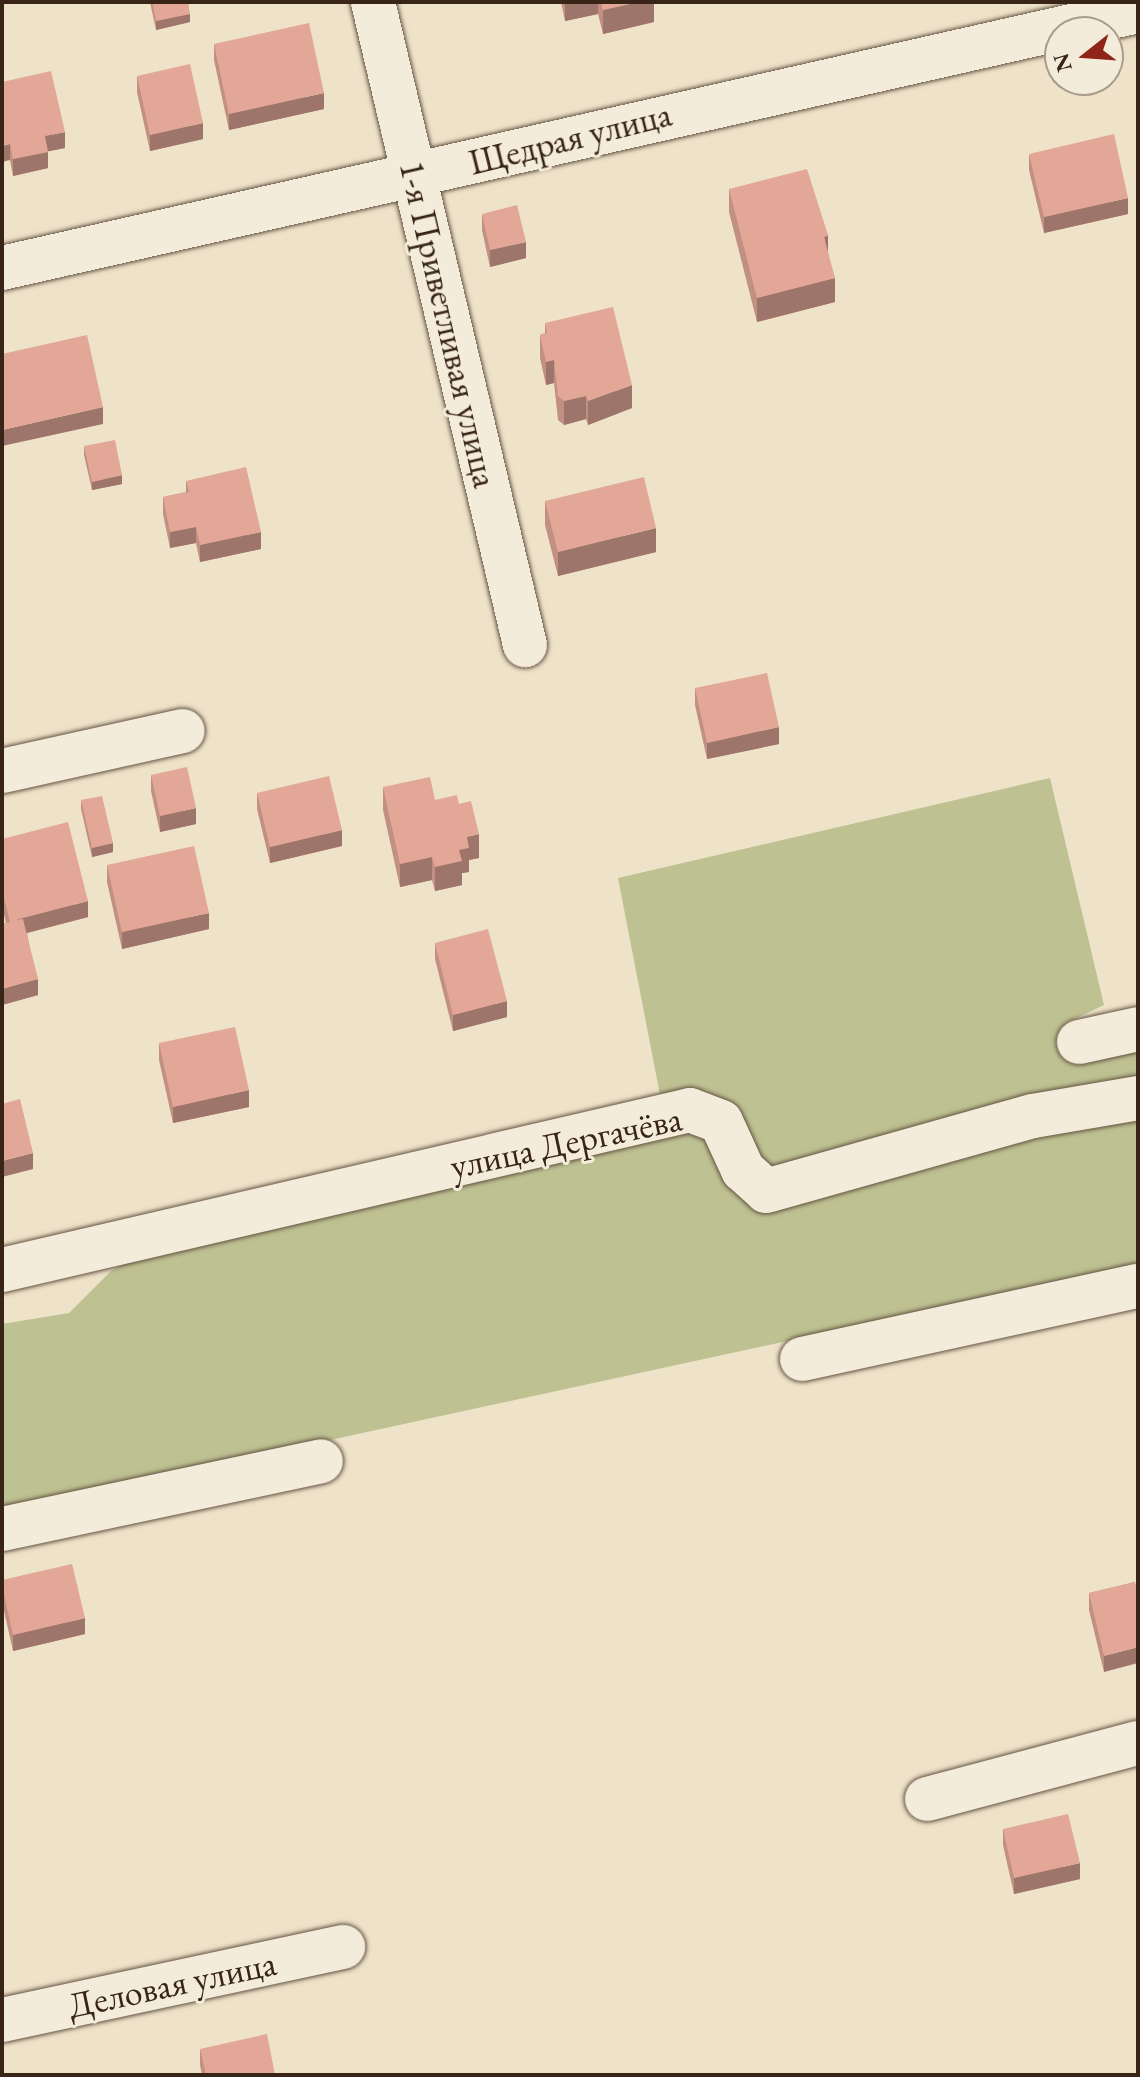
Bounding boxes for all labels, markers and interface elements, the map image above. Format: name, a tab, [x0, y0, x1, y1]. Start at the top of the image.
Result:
north arrow	[1044, 16, 1124, 96]
text: N	[1046, 50, 1079, 75]
street label: Щедрая улица	[464, 92, 676, 184]
street label: 1-я Приветливая улица	[390, 156, 508, 492]
street label: улица Дергачёва	[446, 1096, 686, 1188]
street label: Деловая улица	[64, 1941, 280, 2027]

